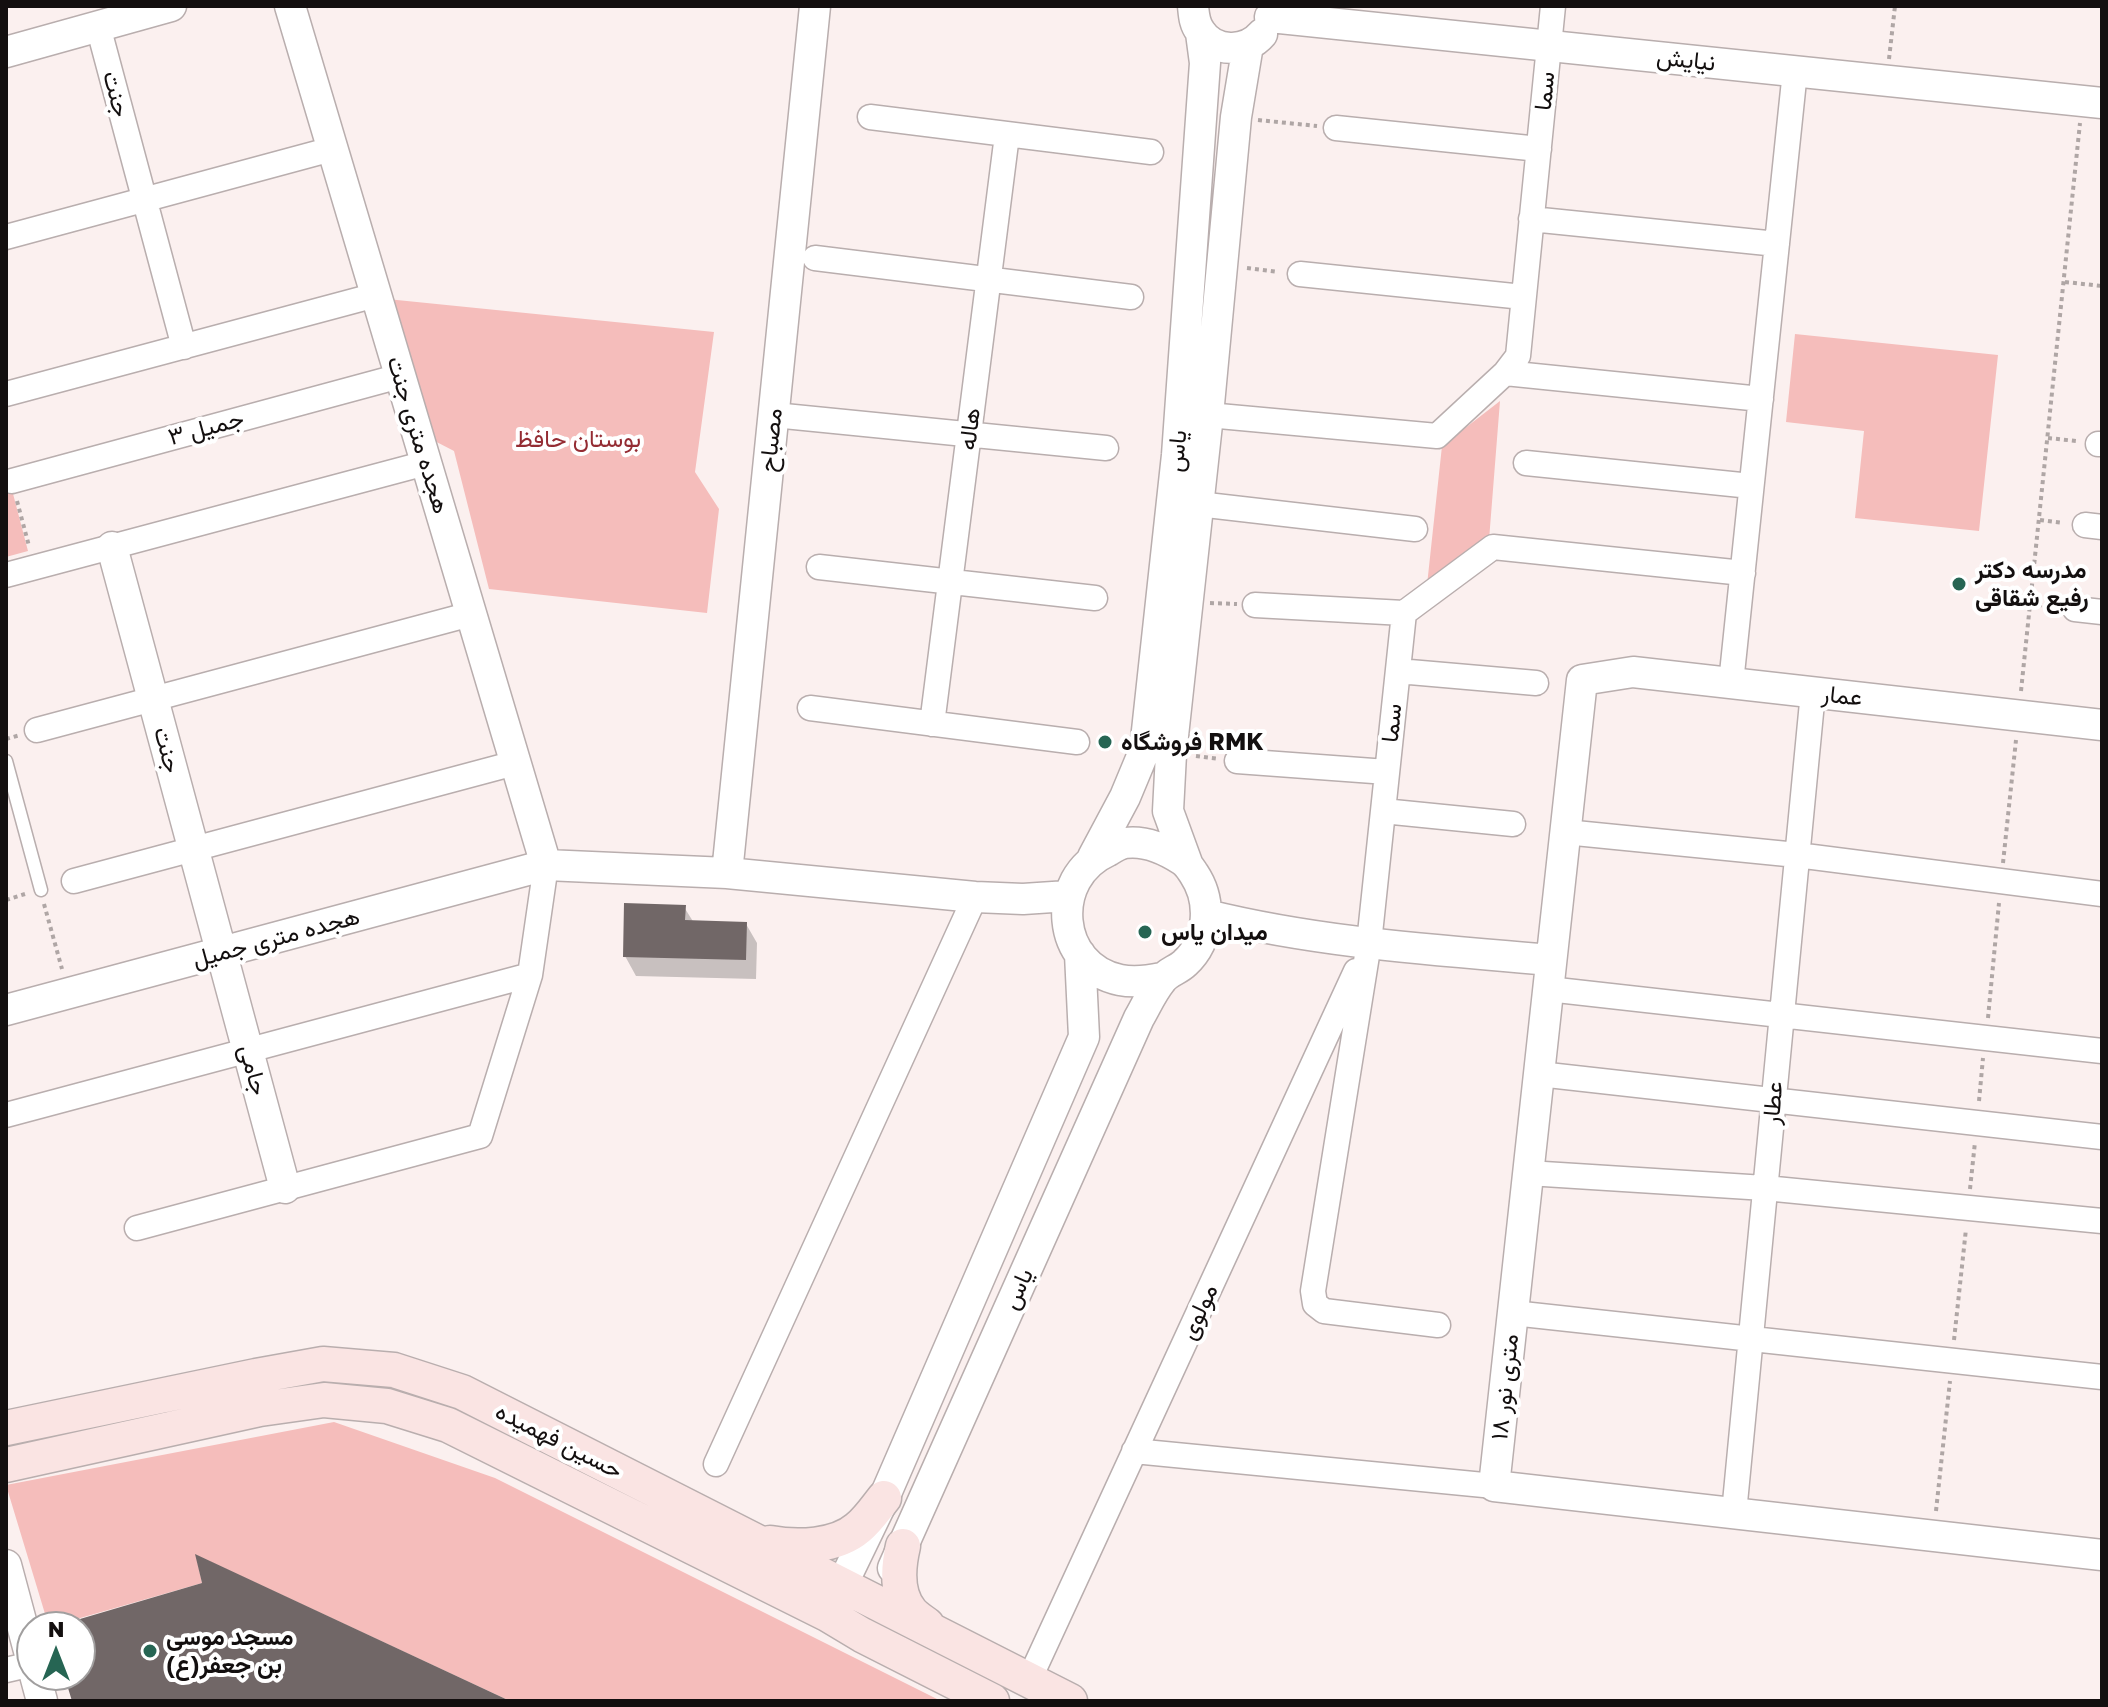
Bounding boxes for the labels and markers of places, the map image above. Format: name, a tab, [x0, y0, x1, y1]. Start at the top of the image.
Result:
place label: مدرسه دکتر رفیع شقاقی	[1975, 556, 2089, 612]
marker: مدرسه دکتر رفیع شقاقی	[1950, 575, 1968, 593]
place label: فروشگاه RMK	[1121, 728, 1264, 756]
marker: فروشگاه RMK	[1096, 733, 1114, 751]
place label: میدان یاس	[1161, 918, 1268, 946]
marker: میدان یاس	[1136, 923, 1154, 941]
place label: مسجد موسی بن جعفر(ع)	[166, 1623, 294, 1679]
marker: مسجد موسی بن جعفر(ع)	[141, 1642, 159, 1660]

